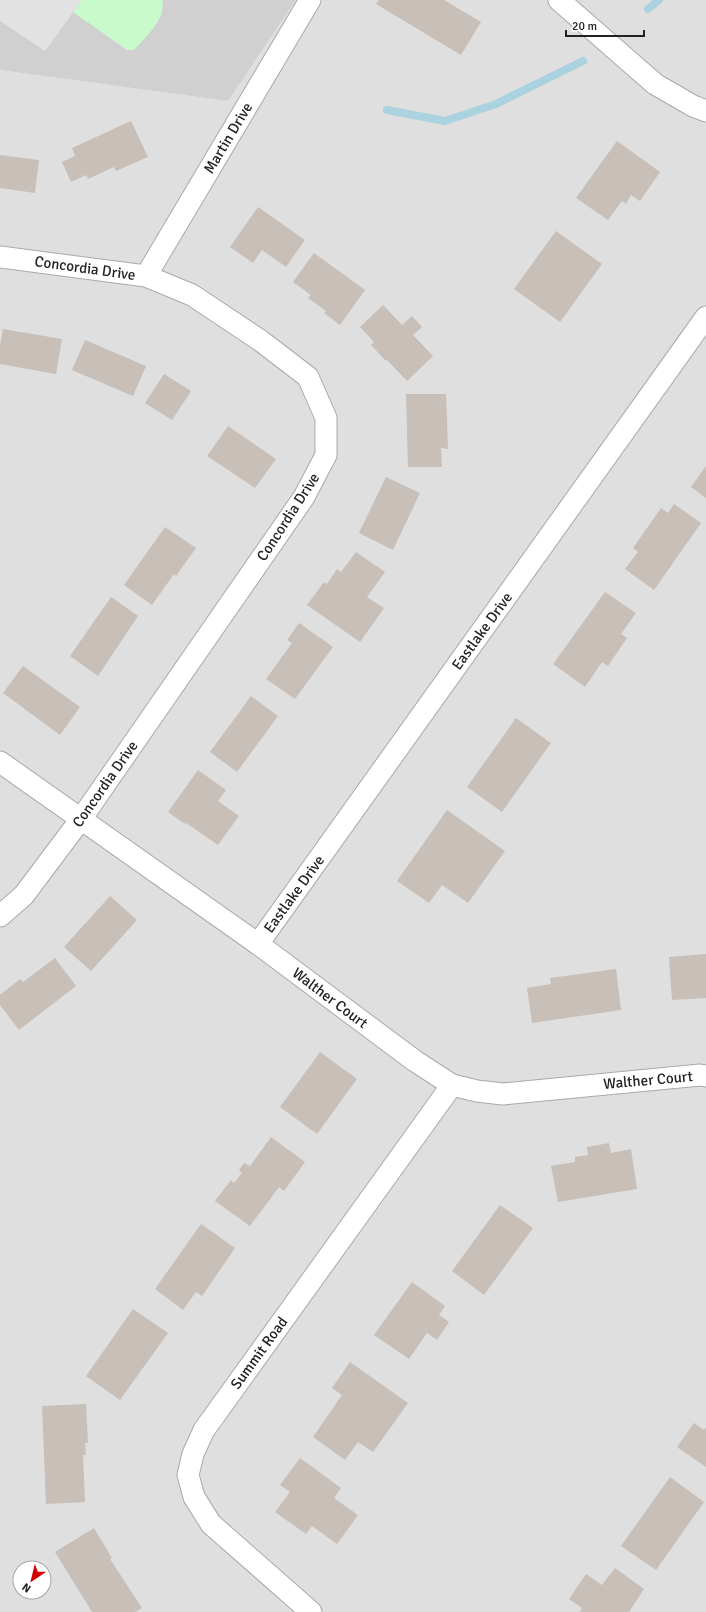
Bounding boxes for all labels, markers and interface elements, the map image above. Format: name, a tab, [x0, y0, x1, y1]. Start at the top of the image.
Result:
scale bar	[566, 12, 644, 38]
text: 20 m	[572, 19, 597, 34]
street label: Martin Drive	[200, 99, 256, 177]
street label: Concordia Drive	[33, 252, 137, 284]
street label: Concordia Drive	[253, 470, 323, 564]
street label: Eastlake Drive	[448, 589, 516, 673]
street label: Concordia Drive	[69, 737, 141, 831]
street label: Eastlake Drive	[260, 852, 328, 936]
street label: Walther Court	[289, 964, 371, 1032]
street label: Walther Court	[603, 1067, 693, 1093]
street label: Summit Road	[227, 1313, 291, 1393]
north arrow	[12, 1560, 52, 1600]
text: N	[20, 1580, 33, 1595]

